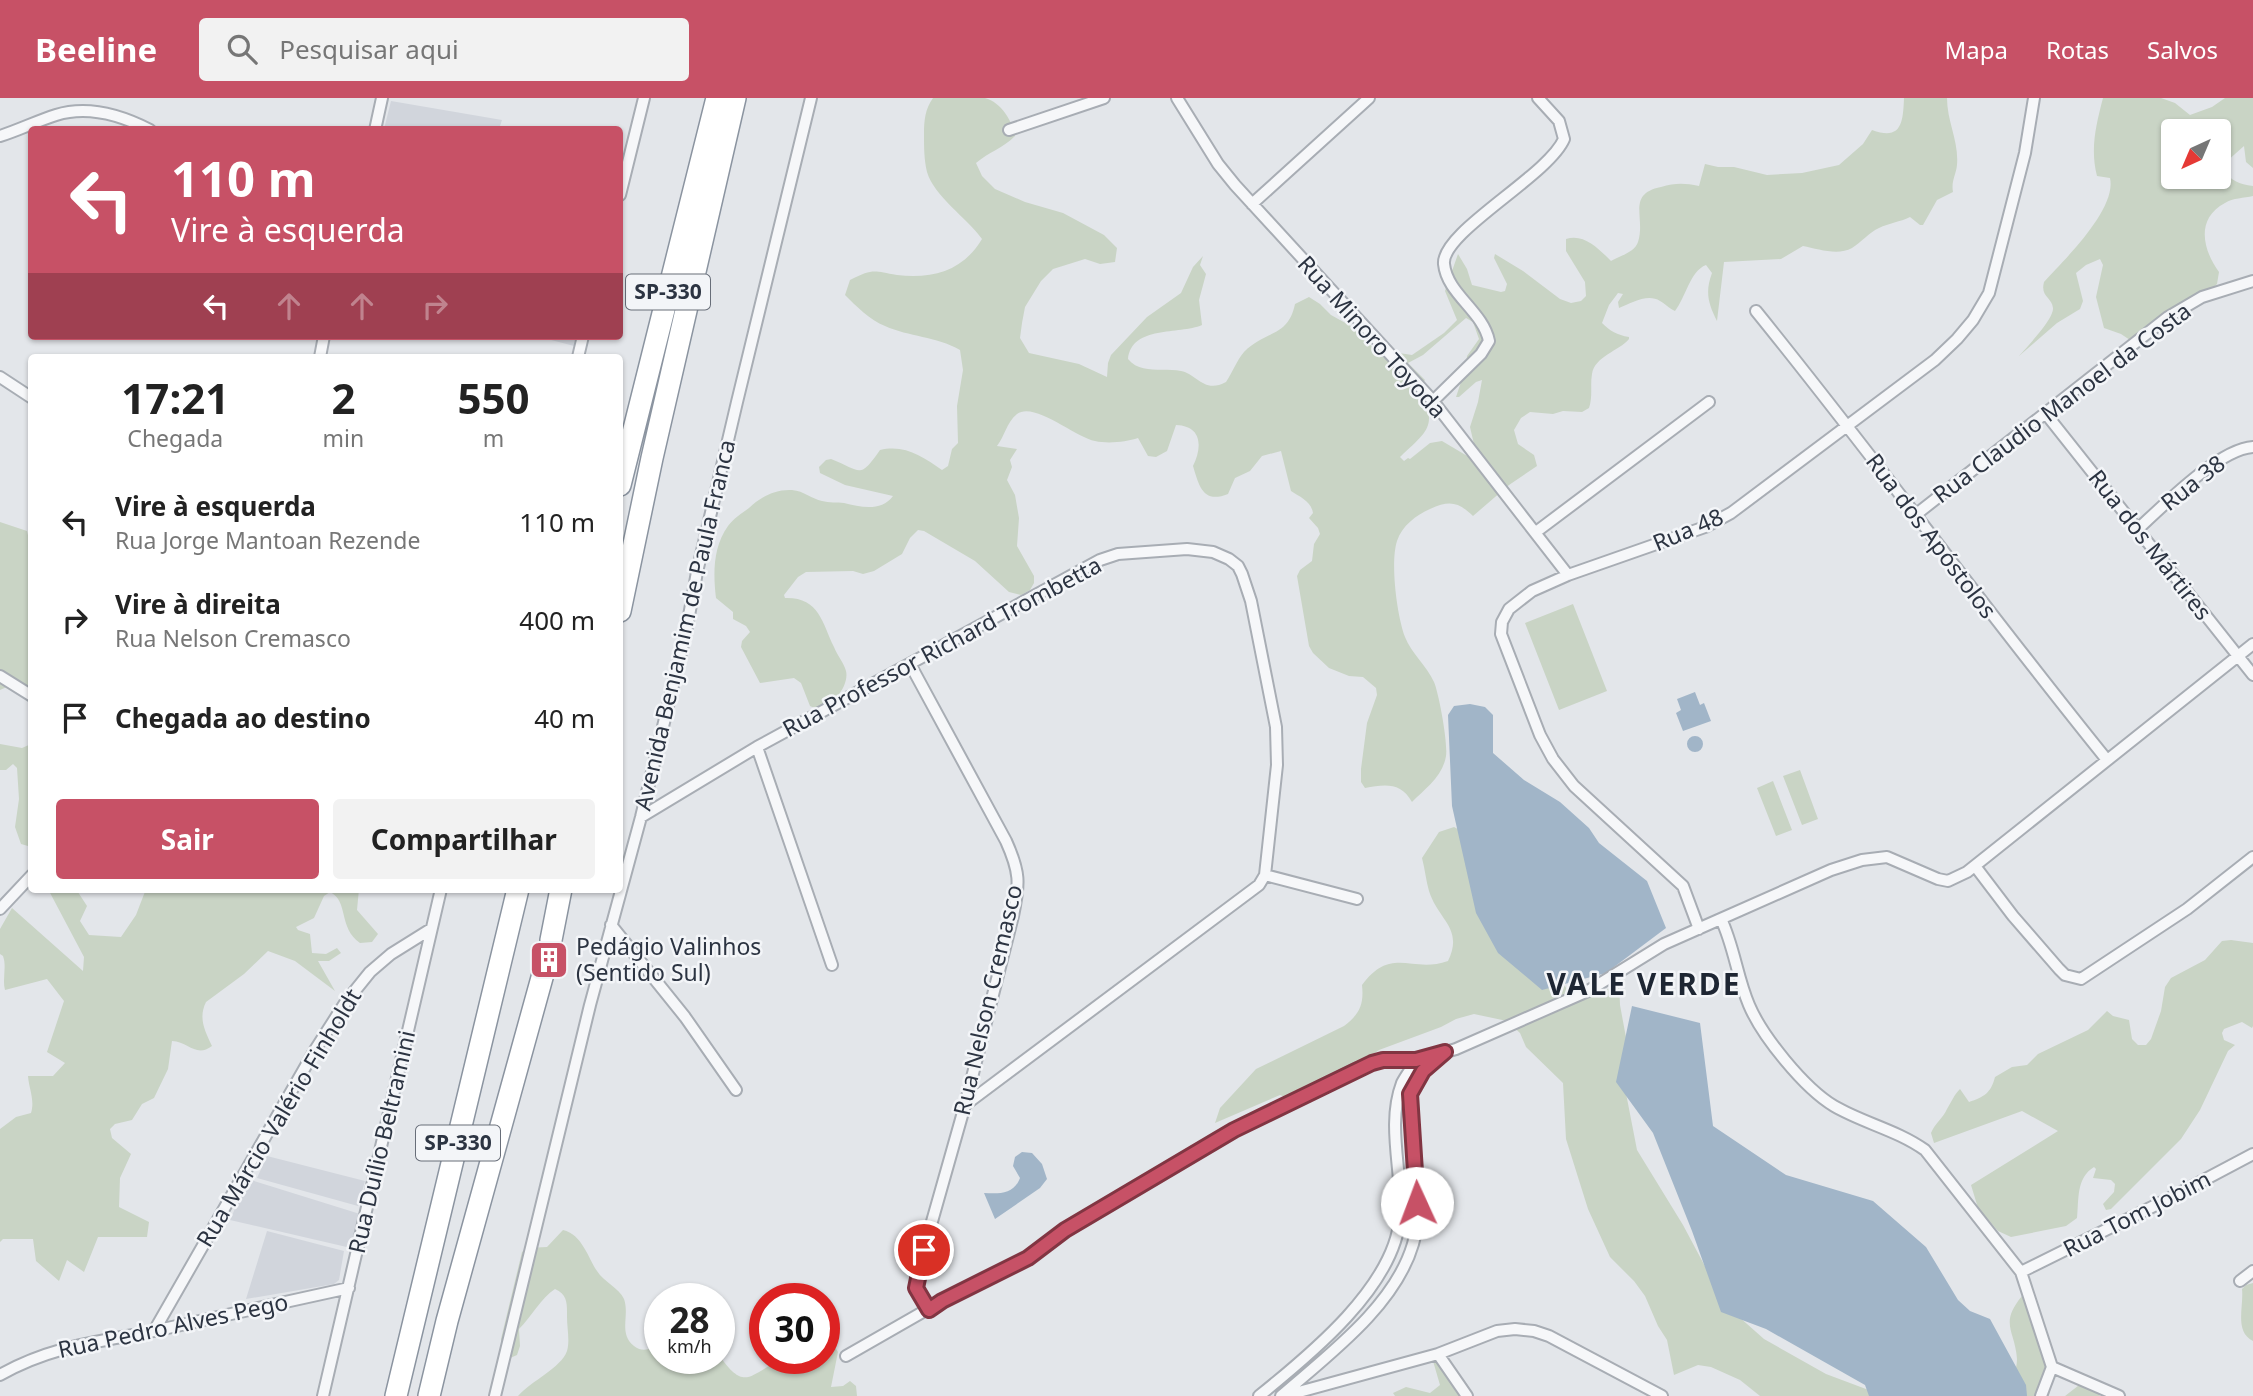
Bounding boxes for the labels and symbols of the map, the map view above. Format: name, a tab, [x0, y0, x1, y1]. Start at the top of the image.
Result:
north arrow	[2161, 119, 2231, 189]
street label: Rua Minoro Toyoda	[1291, 248, 1454, 425]
road number: SP-330	[626, 274, 710, 310]
street label: Rua Claudio Manoel da Costa	[1926, 295, 2197, 510]
street label: Avenida Benjamim de Paula Franca	[626, 436, 742, 813]
street label: Rua dos Apóstolos	[1859, 446, 2005, 625]
street label: Rua 38	[2153, 447, 2231, 518]
street label: Rua dos Mártires	[2082, 462, 2220, 626]
street label: Rua 48	[1647, 500, 1728, 558]
street label: Rua Professor Richard Trombetta	[776, 548, 1107, 744]
street label: Rua Nelson Cremasco	[945, 881, 1029, 1118]
place label: Pedágio Valinhos (Sentido Sul)	[576, 930, 761, 988]
building icon: Pedágio Valinhos (Sentido Sul)	[528, 939, 570, 981]
district label: VALE VERDE	[1546, 963, 1742, 1004]
street label: Rua Márcio Valério Finholdt	[188, 982, 368, 1253]
street label: Rua Duílio Beltramini	[340, 1027, 422, 1256]
road number: SP-330	[416, 1126, 500, 1160]
street label: Rua Tom Jobim	[2057, 1162, 2216, 1264]
position arrow	[1380, 1166, 1454, 1240]
pin	[894, 1220, 954, 1280]
speed limit sign: 30	[749, 1283, 840, 1374]
street label: Rua Pedro Alves Pego	[55, 1285, 291, 1365]

